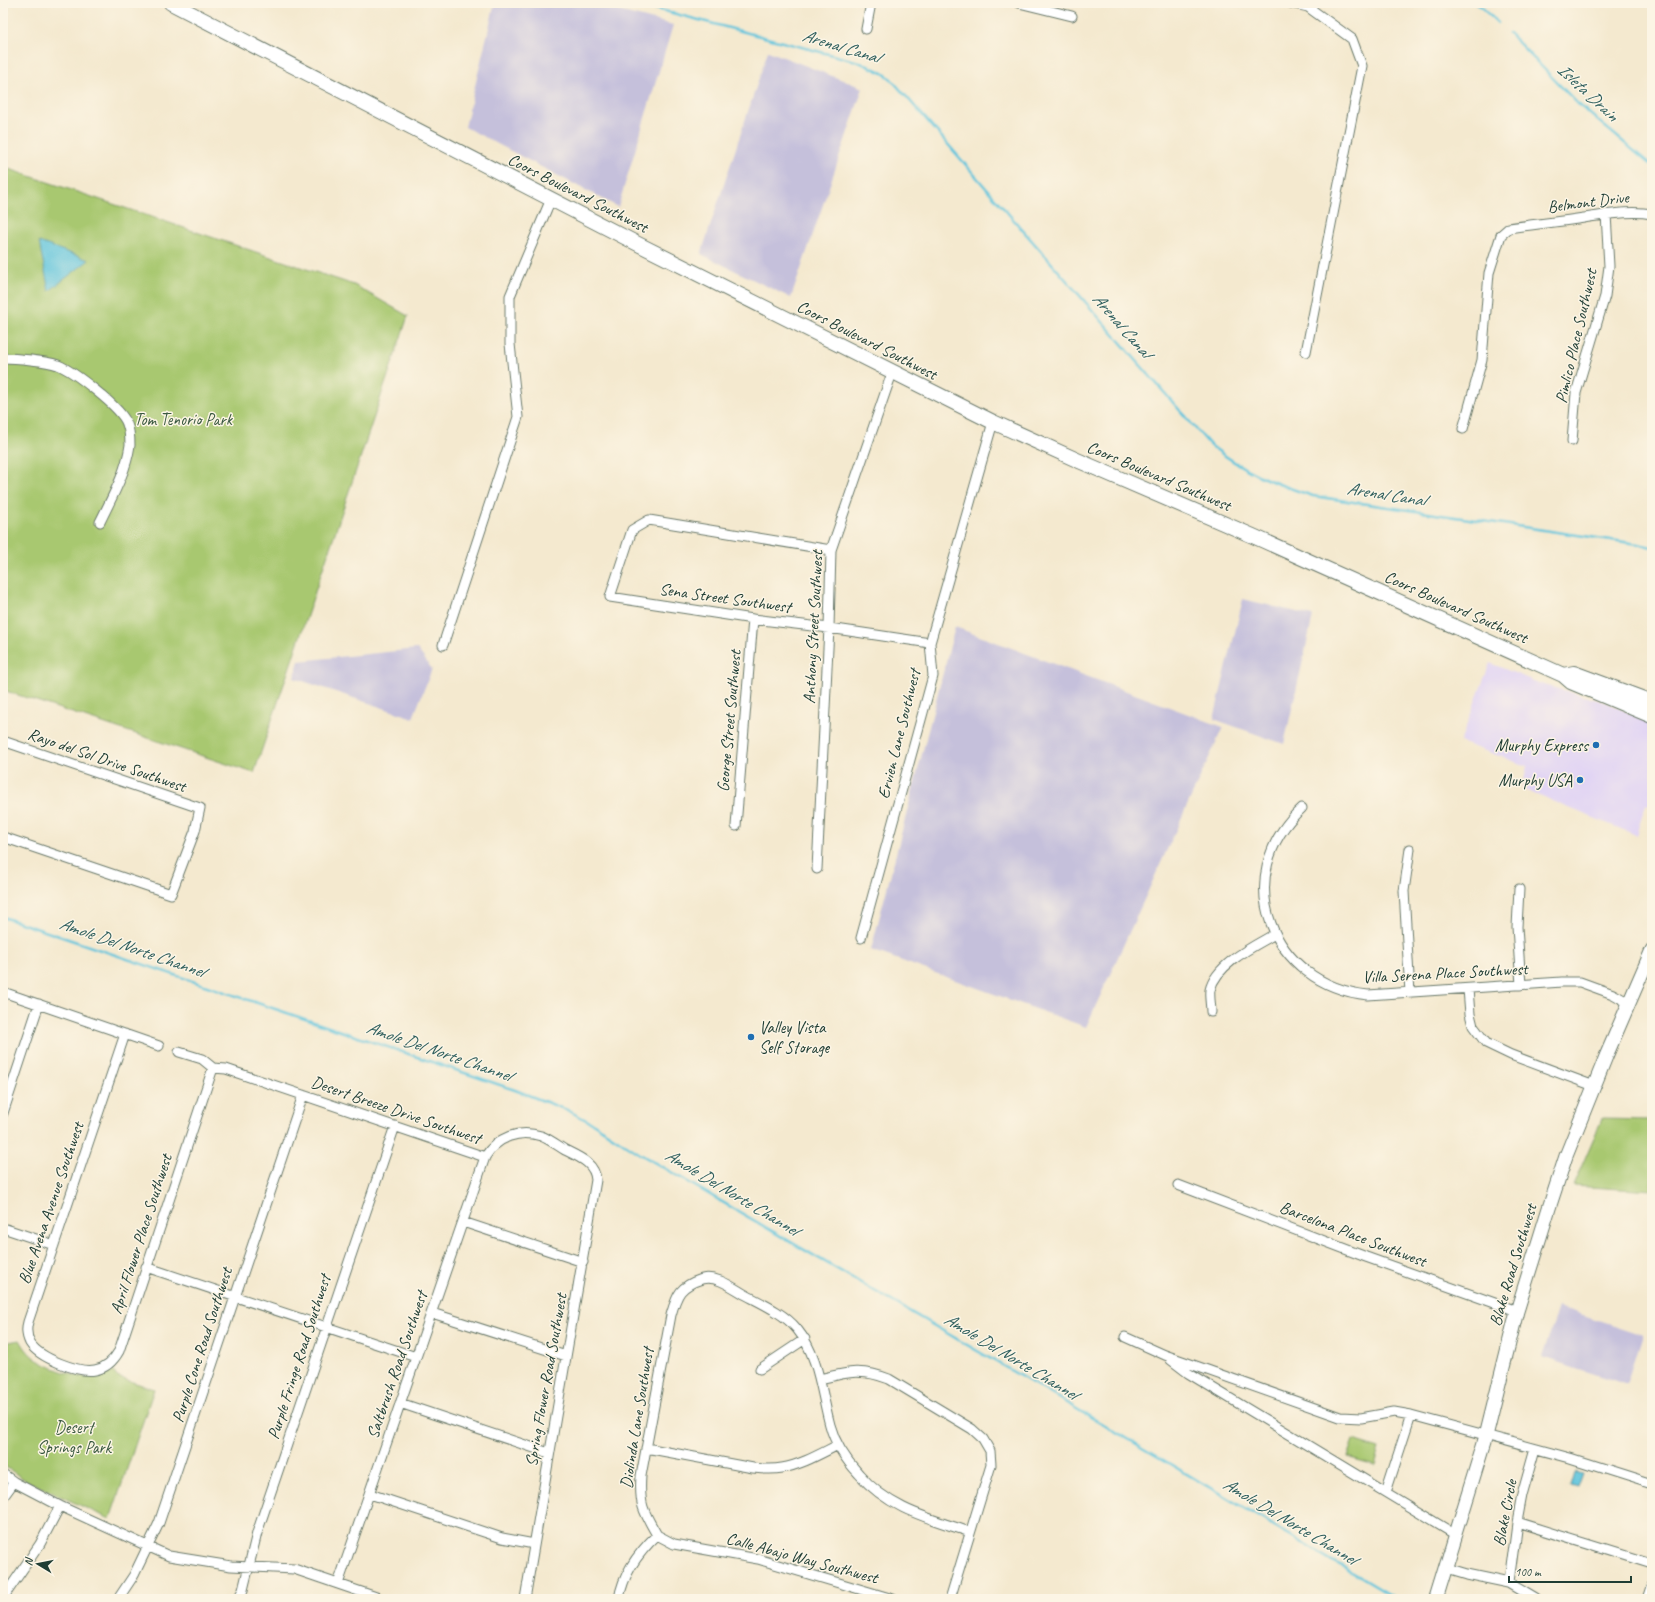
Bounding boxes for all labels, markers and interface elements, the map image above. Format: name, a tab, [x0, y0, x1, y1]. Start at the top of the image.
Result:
water label: Arenal Canal	[800, 24, 888, 70]
water label: Isleta Drain	[1553, 58, 1624, 127]
street label: Coors Boulevard Southwest	[504, 149, 654, 238]
street label: Belmont Drive	[1546, 186, 1631, 217]
street label: Pimlico Place Southwest	[1550, 265, 1602, 405]
water label: Arenal Canal	[1088, 288, 1160, 366]
street label: Coors Boulevard Southwest	[793, 296, 943, 385]
park label: Tom Tenorio Park	[134, 409, 234, 430]
street label: Coors Boulevard Southwest	[1084, 436, 1236, 517]
water label: Arenal Canal	[1345, 477, 1433, 512]
street label: Anthony Street Southwest	[798, 547, 828, 704]
street label: Coors Boulevard Southwest	[1381, 566, 1533, 649]
street label: Sena Street Southwest	[658, 578, 794, 618]
street label: George Street Southwest	[712, 647, 746, 793]
street label: Ervien Lane Southwest	[873, 665, 926, 801]
street label: Rayo del Sol Drive Southwest	[25, 723, 191, 798]
place label: Murphy Express	[1495, 735, 1590, 756]
marker: Murphy Express	[1591, 740, 1601, 750]
place label: Murphy USA	[1498, 770, 1572, 791]
marker: Murphy USA	[1575, 775, 1585, 785]
water label: Amole Del Norte Channel	[57, 912, 213, 984]
street label: Villa Serena Place Southwest	[1362, 958, 1531, 988]
water label: Amole Del Norte Channel	[364, 1016, 520, 1088]
place label: Valley Vista Self Storage	[759, 1017, 831, 1058]
marker: Valley Vista Self Storage	[746, 1032, 756, 1042]
street label: Desert Breeze Drive Southwest	[309, 1071, 486, 1150]
street label: Blue Avena Avenue Southwest	[13, 1117, 89, 1287]
water label: Amole Del Norte Channel	[662, 1144, 808, 1243]
street label: April Flower Place Southwest	[105, 1149, 177, 1316]
street label: Barcelona Place Southwest	[1277, 1196, 1431, 1272]
street label: Blake Road Southwest	[1484, 1199, 1542, 1329]
street label: Purple Cone Road Southwest	[167, 1263, 238, 1425]
street label: Purple Fringe Road Southwest	[263, 1270, 336, 1442]
street label: Saltbrush Road Southwest	[362, 1286, 433, 1441]
street label: Spring Flower Road Southwest	[520, 1290, 572, 1468]
water label: Amole Del Norte Channel	[941, 1308, 1087, 1407]
street label: Diolinda Lane Southwest	[616, 1344, 659, 1490]
park label: Desert Springs Park	[37, 1417, 113, 1458]
water label: Amole Del Norte Channel	[1220, 1473, 1366, 1572]
street label: Blake Circle	[1488, 1477, 1522, 1548]
street label: Calle Abajo Way Southwest	[724, 1528, 882, 1589]
north arrow	[18, 1544, 58, 1584]
text: N	[21, 1556, 36, 1567]
scale bar	[1509, 1558, 1631, 1584]
text: 100 m	[1515, 1564, 1542, 1580]

